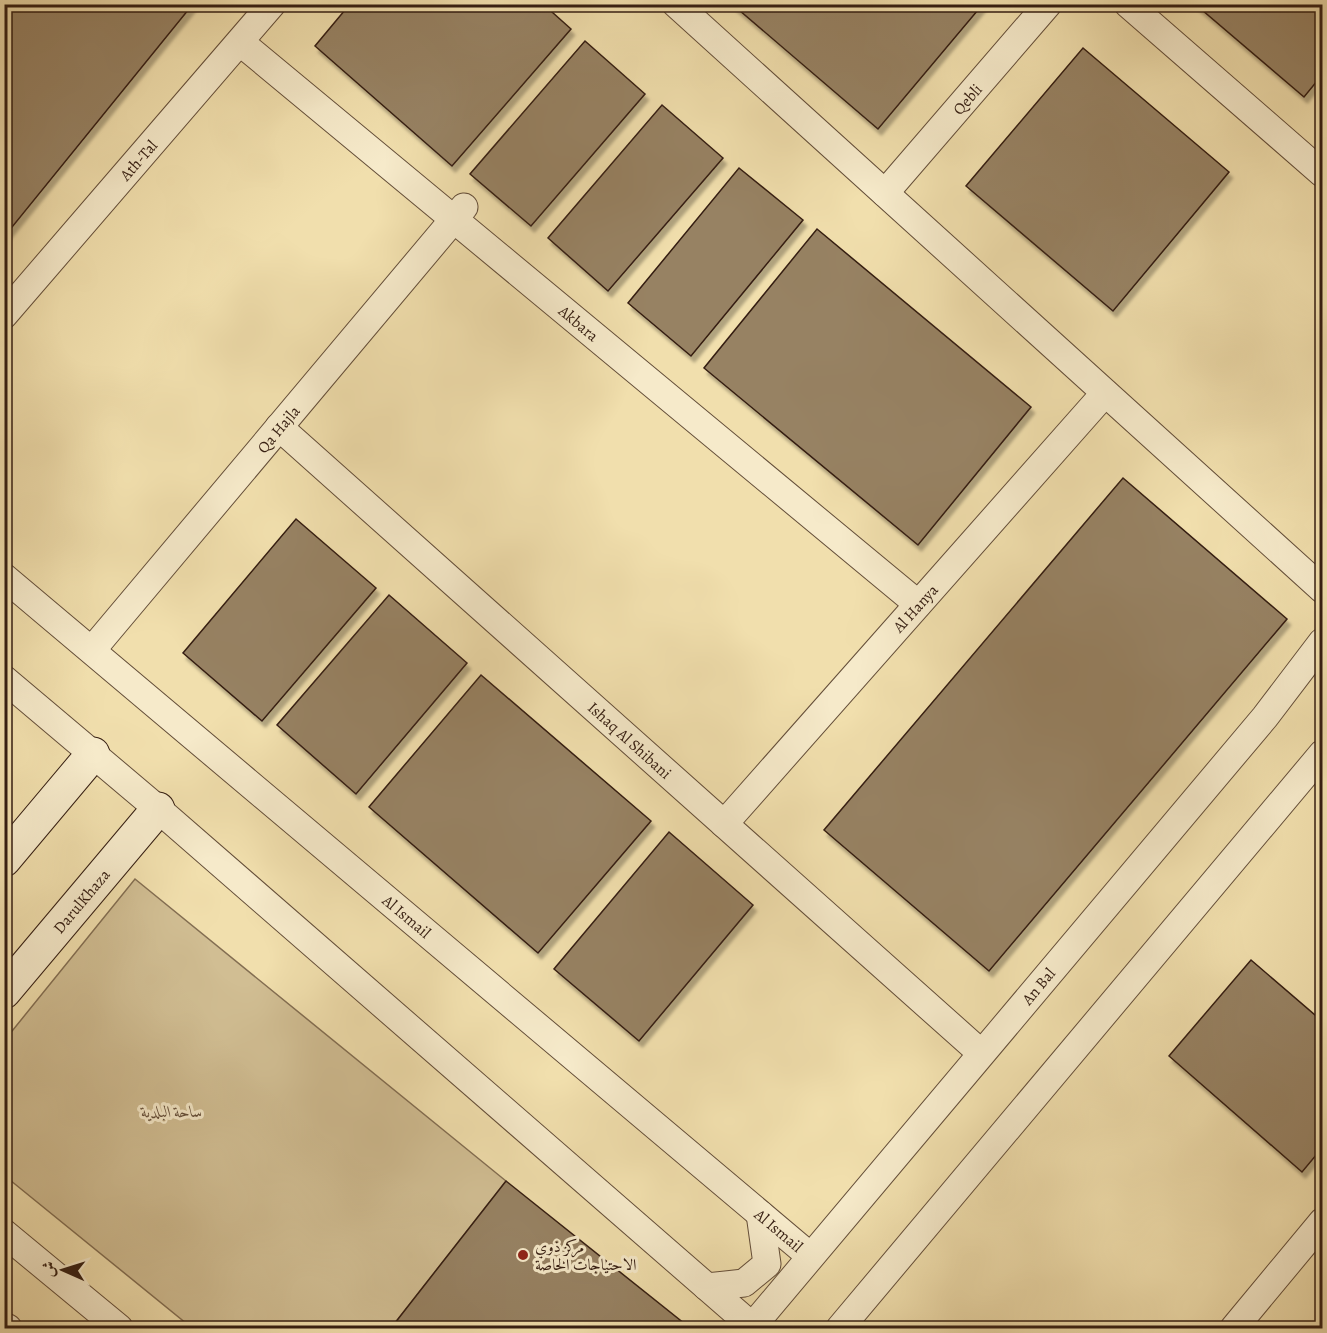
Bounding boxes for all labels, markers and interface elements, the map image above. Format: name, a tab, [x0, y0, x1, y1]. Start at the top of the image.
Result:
street label: Qebli	[948, 79, 987, 120]
street label: Ath-Tal	[114, 135, 163, 187]
street label: Akbara	[553, 300, 603, 347]
street label: Qa Hajla	[252, 401, 306, 458]
street label: Al Hanya	[887, 579, 944, 638]
street label: Ishaq Al Shibani	[583, 697, 676, 784]
street label: DarulKhaza	[48, 864, 116, 939]
street label: Al Ismail	[377, 889, 435, 944]
street label: An Bal	[1016, 963, 1061, 1011]
park label: ساحة البلدية	[139, 1101, 203, 1123]
street label: Al Ismail	[749, 1203, 807, 1258]
place label: مركز ذوي الاحتياجات الخاصة	[535, 1236, 637, 1276]
north arrow	[33, 1240, 93, 1300]
marker: مركز ذوي الاحتياجات الخاصة	[516, 1248, 530, 1262]
text: ش	[38, 1261, 60, 1278]

